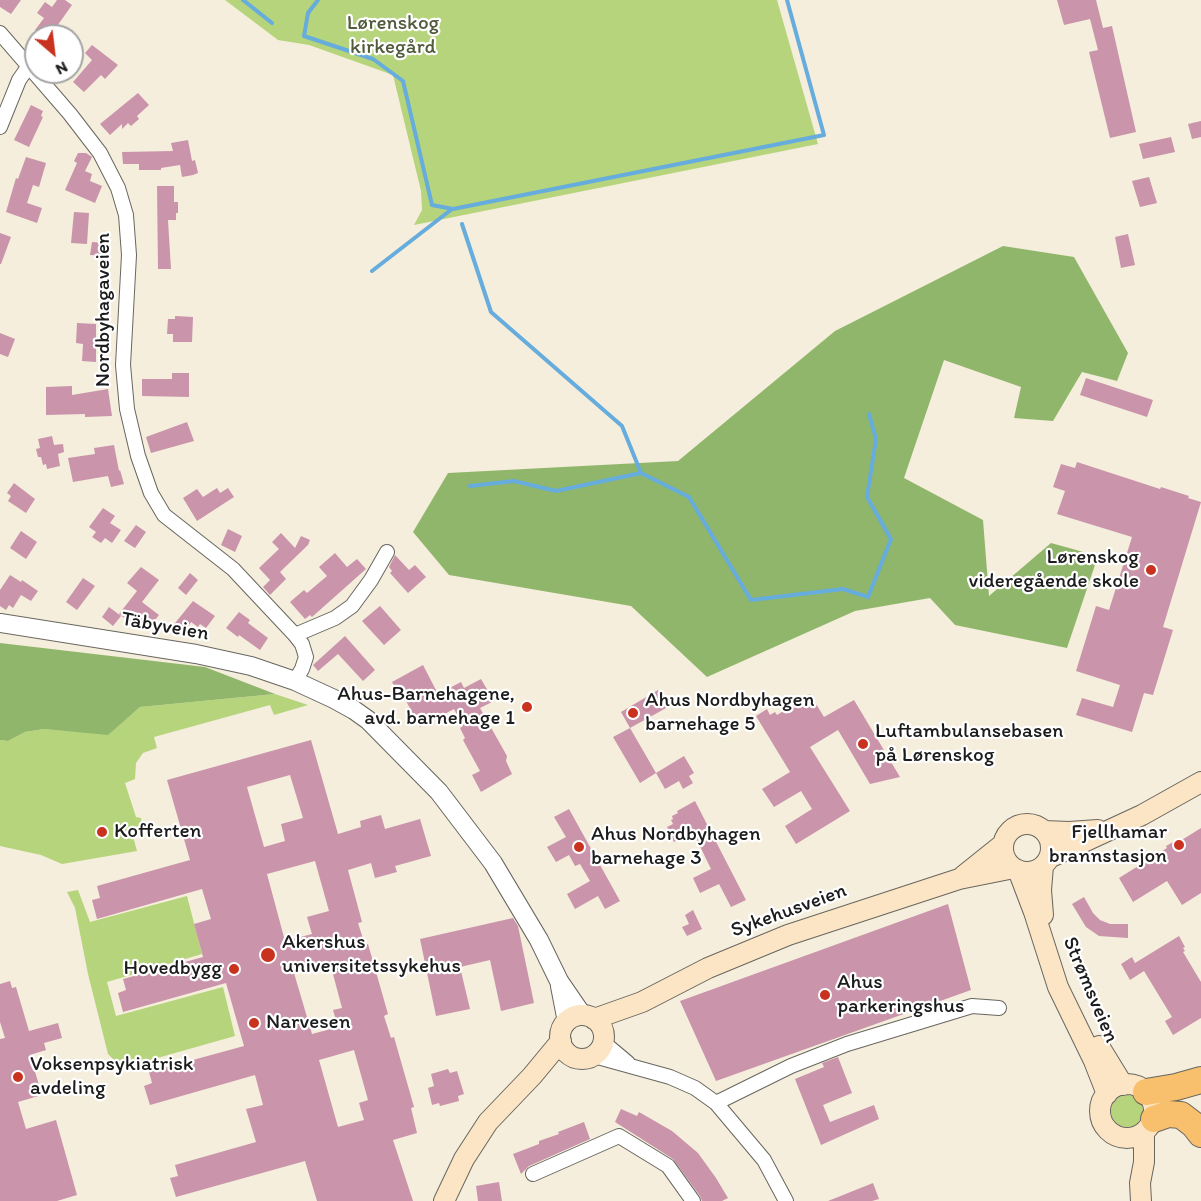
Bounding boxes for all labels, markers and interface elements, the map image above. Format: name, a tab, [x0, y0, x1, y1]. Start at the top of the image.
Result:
park label: Lørenskog kirkegård	[347, 11, 439, 61]
north arrow	[24, 24, 84, 84]
text: N	[53, 58, 71, 79]
street label: Nordbyhagaveien	[91, 233, 117, 387]
place label: Lørenskog videregående skole	[968, 545, 1139, 595]
marker: Lørenskog videregående skole	[1144, 563, 1158, 577]
street label: Täbyveien	[119, 607, 211, 647]
place label: Ahus-Barnehagene, avd. barnehage 1	[337, 682, 515, 732]
place label: Ahus Nordbyhagen barnehage 5	[645, 688, 815, 738]
marker: Ahus-Barnehagene, avd. barnehage 1	[520, 700, 534, 714]
marker: Ahus Nordbyhagen barnehage 5	[626, 706, 640, 720]
place label: Luftambulansebasen på Lørenskog	[875, 719, 1064, 769]
marker: Luftambulansebasen på Lørenskog	[856, 737, 870, 751]
place label: Kofferten	[114, 819, 202, 845]
place label: Fjellhamar brannstasjon	[1049, 820, 1167, 870]
place label: Ahus Nordbyhagen barnehage 3	[591, 822, 761, 872]
marker: Kofferten	[95, 825, 109, 839]
marker: Fjellhamar brannstasjon	[1172, 838, 1186, 852]
marker: Ahus Nordbyhagen barnehage 3	[572, 840, 586, 854]
street label: Sykehusveien	[728, 878, 850, 944]
place label: Akershus universitetssykehus	[282, 930, 461, 980]
street label: Strømsveien	[1056, 933, 1124, 1047]
marker: Akershus universitetssykehus	[259, 946, 277, 964]
place label: Hovedbygg	[124, 956, 222, 982]
marker: Hovedbygg	[227, 962, 241, 976]
place label: Ahus parkeringshus	[837, 970, 965, 1020]
marker: Ahus parkeringshus	[818, 988, 832, 1002]
place label: Narvesen	[266, 1010, 351, 1036]
marker: Narvesen	[247, 1016, 261, 1030]
place label: Voksenpsykiatrisk avdeling	[30, 1052, 193, 1102]
marker: Voksenpsykiatrisk avdeling	[11, 1070, 25, 1084]

